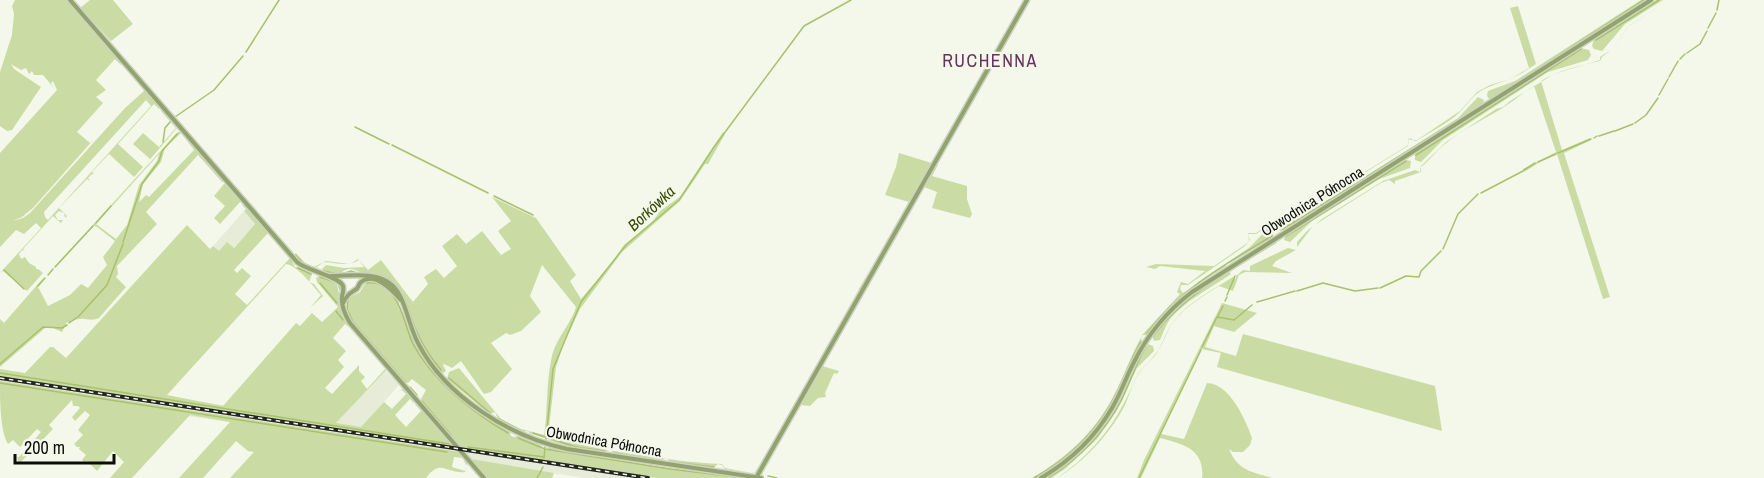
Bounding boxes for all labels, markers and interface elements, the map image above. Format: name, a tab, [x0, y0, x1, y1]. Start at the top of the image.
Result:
district label: RUCHENNA	[942, 48, 1038, 73]
street label: Obwodnica Północna	[1257, 161, 1367, 241]
water label: Borkówka	[622, 180, 680, 236]
street label: Obwodnica Północna	[545, 421, 664, 462]
scale bar	[15, 427, 114, 465]
text: 200 m	[24, 435, 65, 460]

